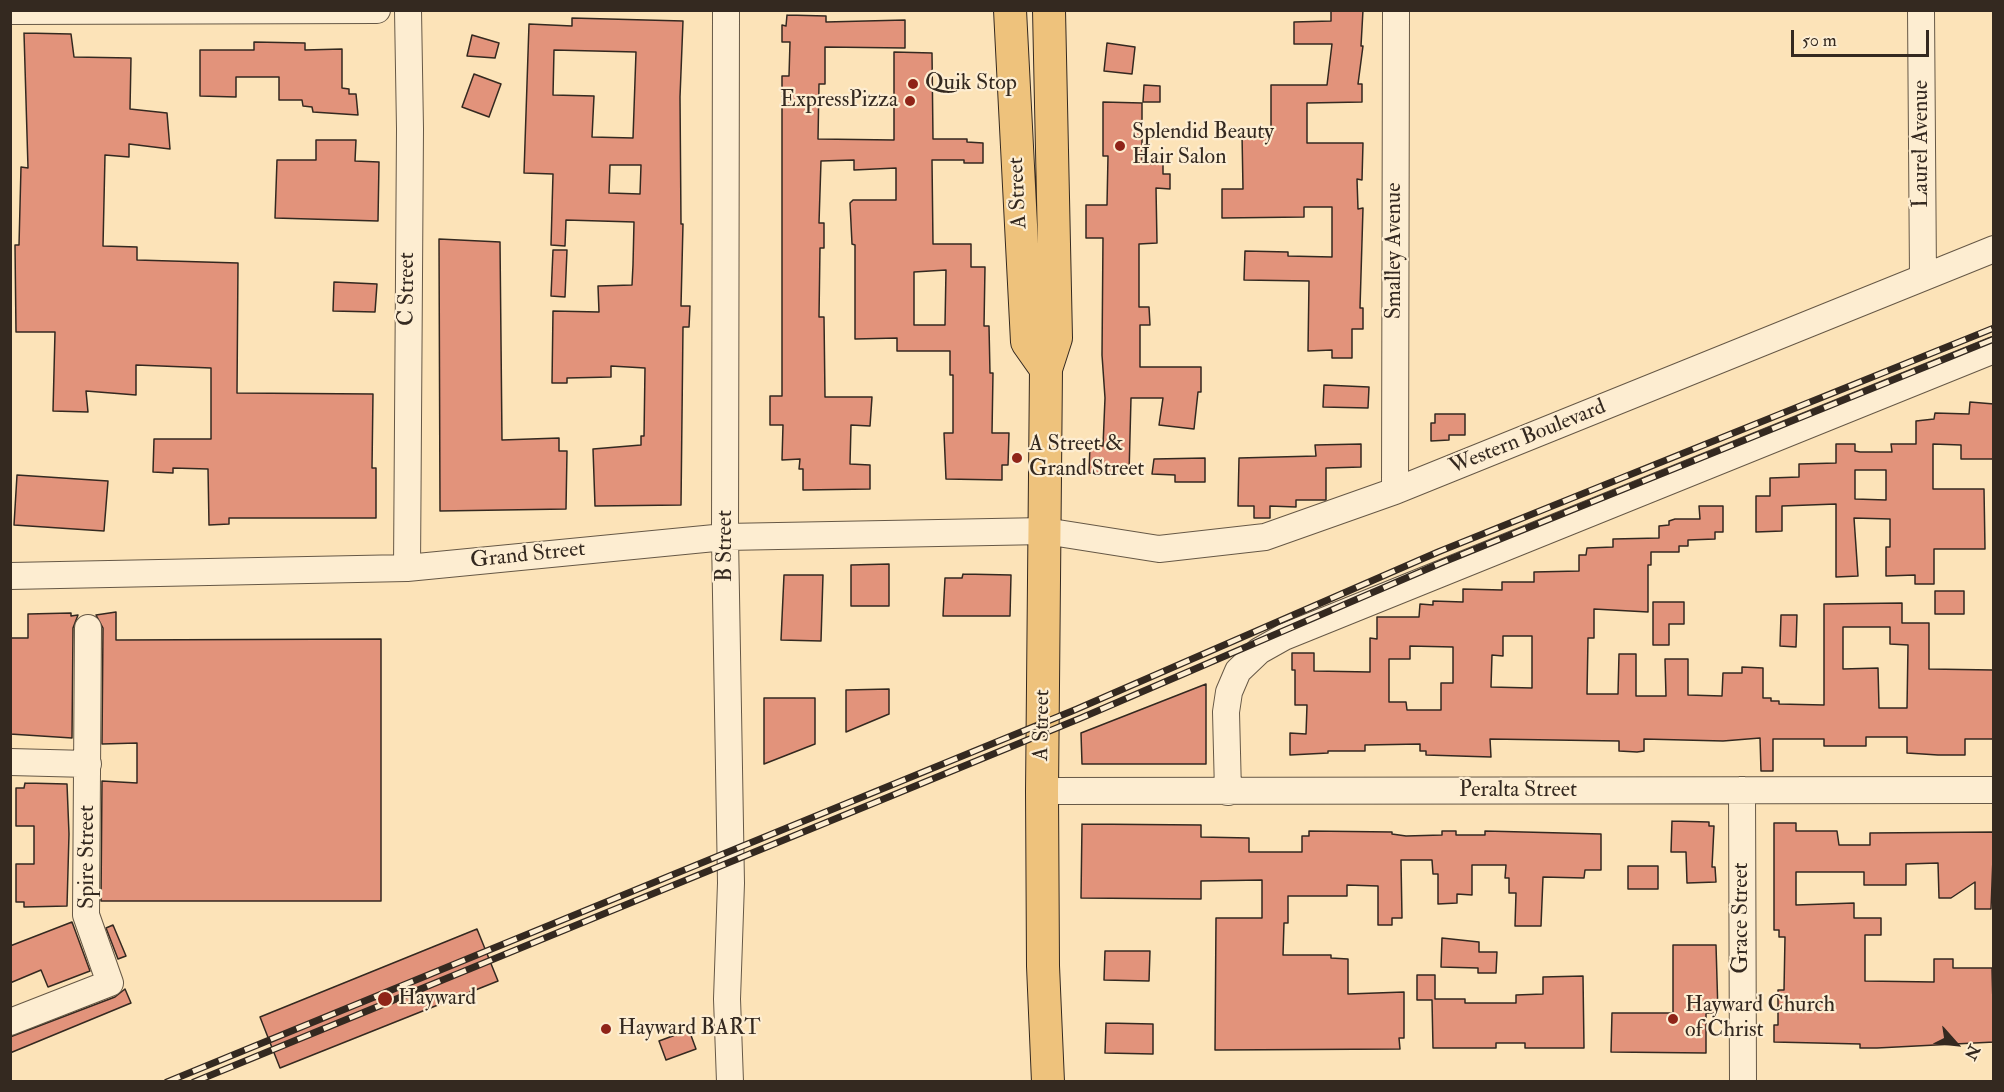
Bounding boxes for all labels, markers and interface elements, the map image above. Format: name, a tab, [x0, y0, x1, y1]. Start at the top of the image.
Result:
scale bar	[1794, 18, 1932, 56]
text: 50 m	[1802, 29, 1837, 52]
place label: Quik Stop	[925, 71, 1017, 97]
marker: Quik Stop	[906, 77, 920, 91]
street label: Laurel Avenue	[1909, 80, 1935, 208]
place label: ExpressPizza	[780, 88, 898, 114]
marker: ExpressPizza	[903, 94, 917, 108]
place label: Splendid Beauty Hair Salon	[1132, 120, 1274, 172]
marker: Splendid Beauty Hair Salon	[1113, 139, 1127, 153]
street label: A Street	[1004, 157, 1034, 229]
street label: Smalley Avenue	[1382, 183, 1408, 319]
street label: C Street	[395, 252, 421, 326]
street label: Western Boulevard	[1446, 395, 1610, 481]
place label: A Street & Grand Street	[1029, 432, 1144, 484]
marker: A Street & Grand Street	[1010, 451, 1024, 465]
street label: B Street	[713, 510, 739, 582]
street label: Grand Street	[469, 537, 587, 575]
street label: A Street	[1029, 689, 1057, 761]
street label: Peralta Street	[1459, 778, 1577, 804]
street label: Spire Street	[75, 805, 101, 909]
street label: Grace Street	[1729, 862, 1755, 974]
place label: Hayward	[398, 986, 476, 1012]
marker: Hayward	[376, 990, 394, 1008]
place label: Hayward Church of Christ	[1685, 993, 1835, 1044]
marker: Hayward Church of Christ	[1666, 1012, 1680, 1026]
north arrow	[1926, 1014, 1986, 1074]
place label: Hayward BART	[618, 1016, 761, 1042]
marker: Hayward BART	[599, 1022, 613, 1036]
text: N	[1960, 1041, 1984, 1063]

